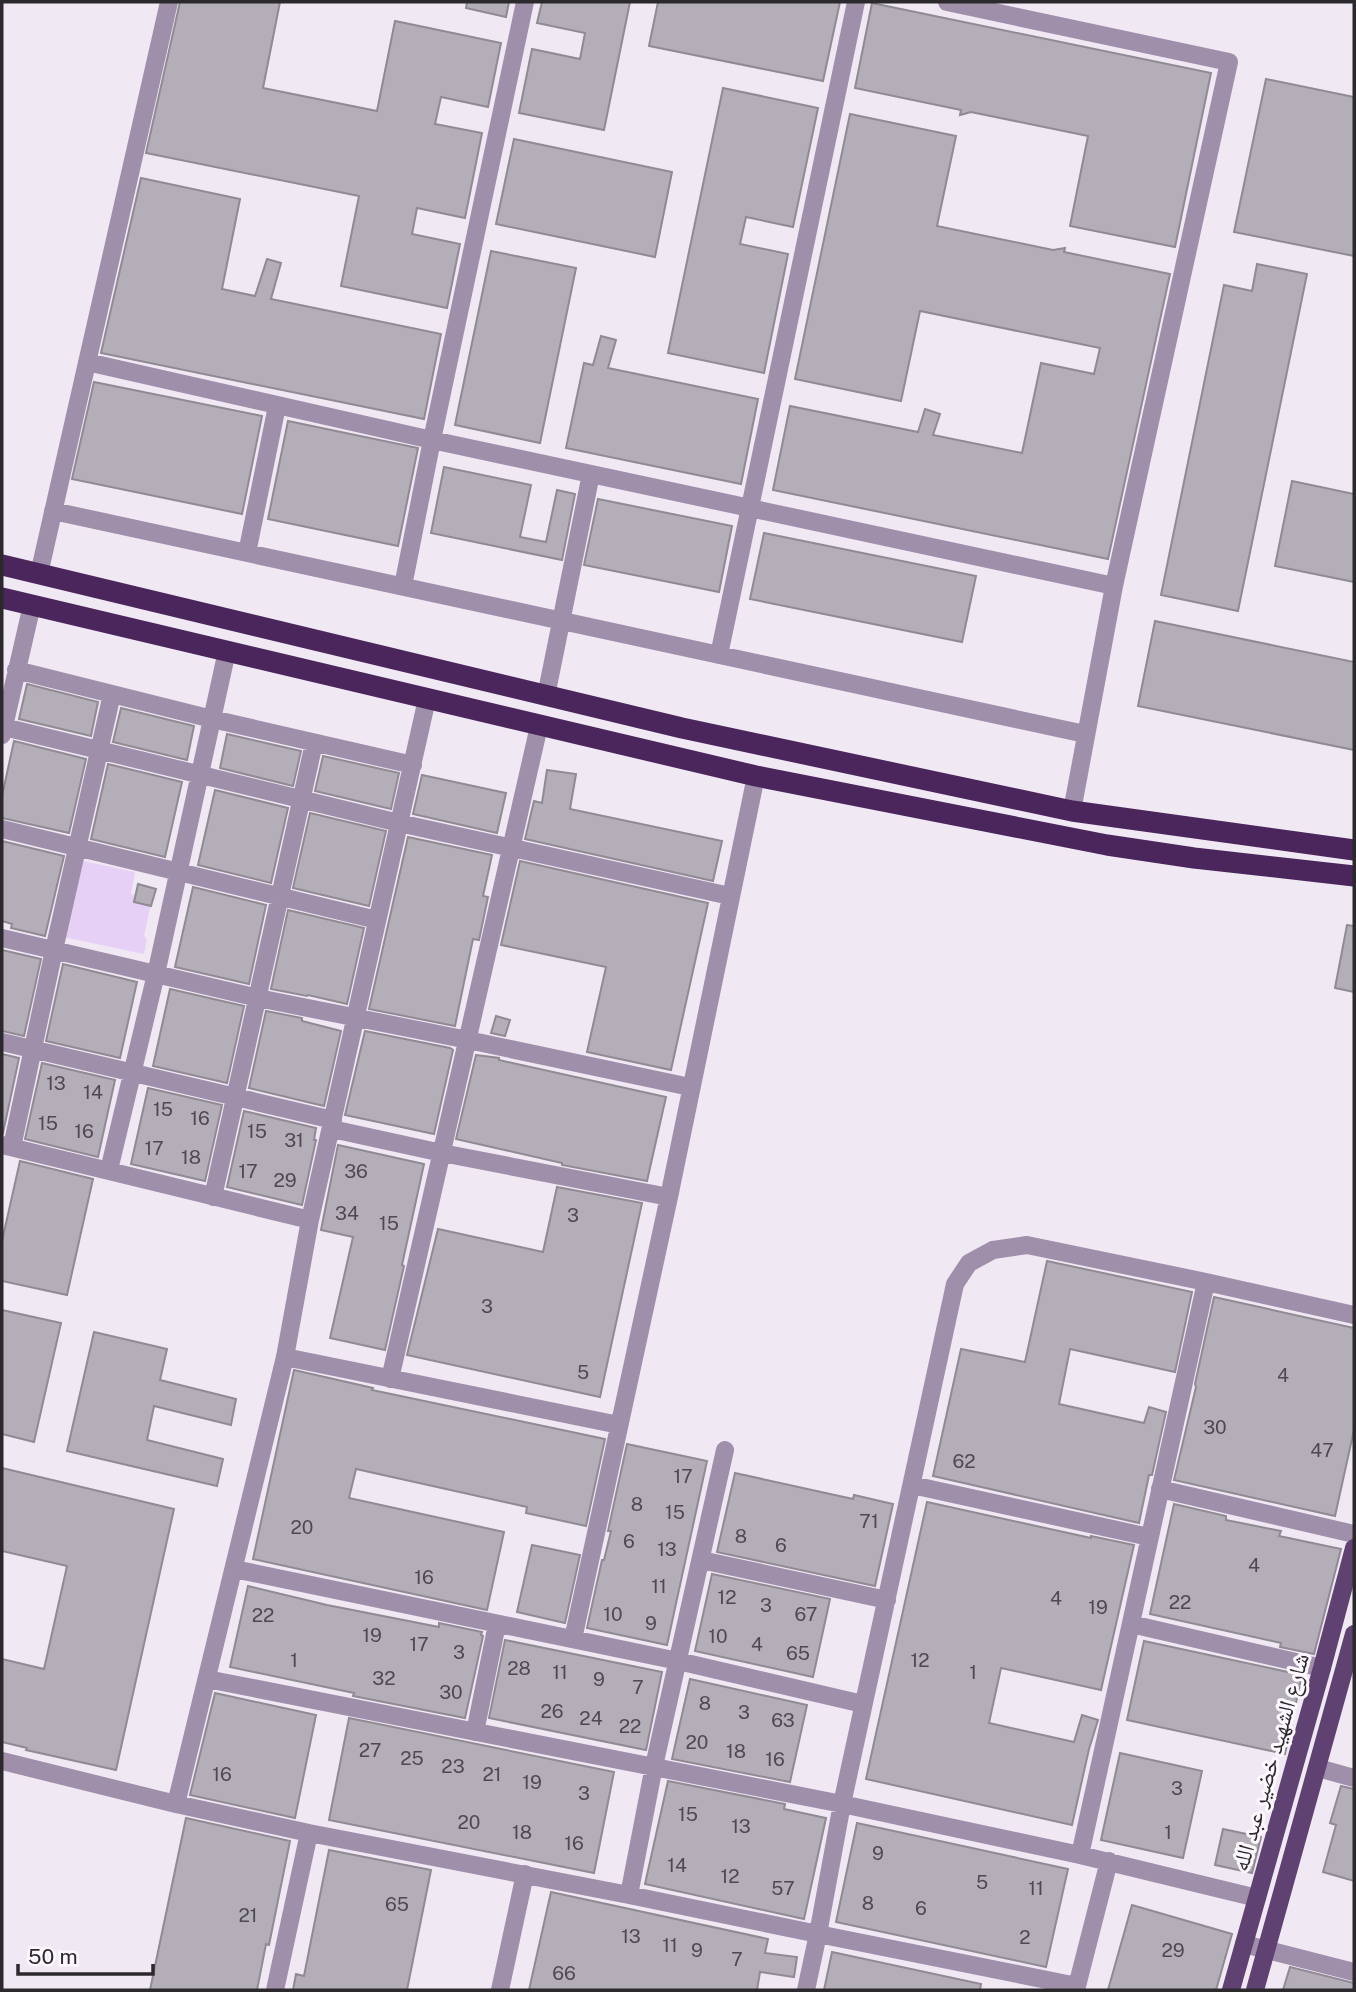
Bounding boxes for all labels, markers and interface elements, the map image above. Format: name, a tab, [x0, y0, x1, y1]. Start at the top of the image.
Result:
house number: 13	[46, 1072, 66, 1094]
house number: 14	[83, 1081, 103, 1103]
house number: 15	[153, 1098, 173, 1120]
house number: 16	[190, 1107, 210, 1129]
house number: 15	[38, 1112, 58, 1134]
house number: 16	[74, 1120, 94, 1142]
house number: 15	[247, 1120, 267, 1142]
house number: 31	[284, 1129, 304, 1151]
house number: 17	[144, 1137, 164, 1159]
house number: 18	[181, 1146, 201, 1168]
house number: 17	[238, 1160, 258, 1182]
house number: 36	[344, 1160, 368, 1182]
house number: 29	[273, 1169, 297, 1191]
house number: 34	[335, 1202, 359, 1224]
house number: 3	[567, 1204, 579, 1226]
house number: 15	[379, 1212, 399, 1234]
house number: 3	[481, 1295, 493, 1317]
house number: 5	[577, 1361, 589, 1383]
house number: 4	[1277, 1364, 1289, 1386]
house number: 30	[1203, 1416, 1227, 1438]
house number: 47	[1310, 1439, 1334, 1461]
house number: 62	[952, 1450, 976, 1472]
house number: 17	[673, 1465, 693, 1487]
house number: 8	[631, 1493, 643, 1515]
house number: 15	[665, 1501, 685, 1523]
house number: 71	[859, 1510, 879, 1532]
house number: 20	[291, 1516, 313, 1538]
house number: 8	[735, 1525, 747, 1547]
house number: 6	[623, 1530, 635, 1552]
house number: 6	[775, 1534, 787, 1556]
house number: 13	[657, 1538, 677, 1560]
house number: 4	[1248, 1554, 1260, 1576]
house number: 16	[414, 1566, 434, 1588]
house number: 11	[651, 1575, 667, 1597]
house number: 12	[717, 1586, 737, 1608]
house number: 4	[1050, 1587, 1062, 1609]
house number: 22	[1169, 1591, 1191, 1613]
house number: 3	[760, 1594, 772, 1616]
house number: 19	[1088, 1596, 1108, 1618]
house number: 10	[603, 1603, 623, 1625]
house number: 67	[795, 1603, 817, 1625]
house number: 22	[252, 1604, 274, 1626]
house number: 9	[645, 1612, 657, 1634]
house number: 19	[362, 1624, 382, 1646]
house number: 10	[708, 1625, 728, 1647]
house number: 17	[409, 1633, 429, 1655]
house number: 4	[751, 1633, 763, 1655]
house number: 3	[453, 1641, 465, 1663]
house number: 65	[786, 1642, 810, 1664]
house number: 1	[290, 1649, 298, 1671]
house number: 12	[910, 1649, 930, 1671]
street label: شارع الشهيد خضير عبد الله	[1226, 1650, 1316, 1875]
house number: 28	[507, 1657, 531, 1679]
house number: 11	[552, 1661, 568, 1683]
house number: 1	[969, 1661, 977, 1683]
house number: 32	[372, 1667, 396, 1689]
house number: 9	[593, 1668, 605, 1690]
house number: 7	[632, 1676, 644, 1698]
house number: 30	[439, 1681, 463, 1703]
house number: 8	[699, 1692, 711, 1714]
house number: 26	[540, 1700, 564, 1722]
house number: 3	[738, 1701, 750, 1723]
house number: 24	[579, 1707, 603, 1729]
house number: 63	[771, 1709, 795, 1731]
house number: 22	[619, 1715, 641, 1737]
house number: 20	[686, 1731, 708, 1753]
house number: 27	[359, 1739, 381, 1761]
house number: 18	[726, 1740, 746, 1762]
house number: 25	[400, 1747, 424, 1769]
house number: 16	[765, 1748, 785, 1770]
house number: 23	[441, 1755, 465, 1777]
house number: 16	[212, 1763, 232, 1785]
house number: 21	[482, 1763, 502, 1785]
house number: 19	[522, 1771, 542, 1793]
house number: 3	[1171, 1777, 1183, 1799]
house number: 3	[578, 1782, 590, 1804]
house number: 15	[678, 1803, 698, 1825]
house number: 20	[458, 1811, 480, 1833]
house number: 13	[731, 1815, 751, 1837]
house number: 18	[512, 1821, 532, 1843]
house number: 1	[1164, 1821, 1172, 1843]
house number: 16	[564, 1832, 584, 1854]
house number: 9	[872, 1842, 884, 1864]
house number: 14	[667, 1854, 687, 1876]
house number: 12	[720, 1865, 740, 1887]
house number: 5	[976, 1871, 988, 1893]
house number: 57	[771, 1877, 795, 1899]
house number: 11	[1028, 1877, 1044, 1899]
house number: 8	[862, 1892, 874, 1914]
house number: 65	[385, 1893, 409, 1915]
house number: 6	[915, 1897, 927, 1919]
house number: 21	[238, 1904, 258, 1926]
house number: 13	[621, 1925, 641, 1947]
house number: 2	[1019, 1926, 1031, 1948]
scale bar	[18, 1932, 152, 1976]
house number: 11	[662, 1934, 678, 1956]
house number: 9	[691, 1939, 703, 1961]
house number: 29	[1161, 1939, 1185, 1961]
text: 50 m	[28, 1944, 78, 1969]
house number: 7	[731, 1948, 743, 1970]
house number: 66	[552, 1962, 576, 1984]

